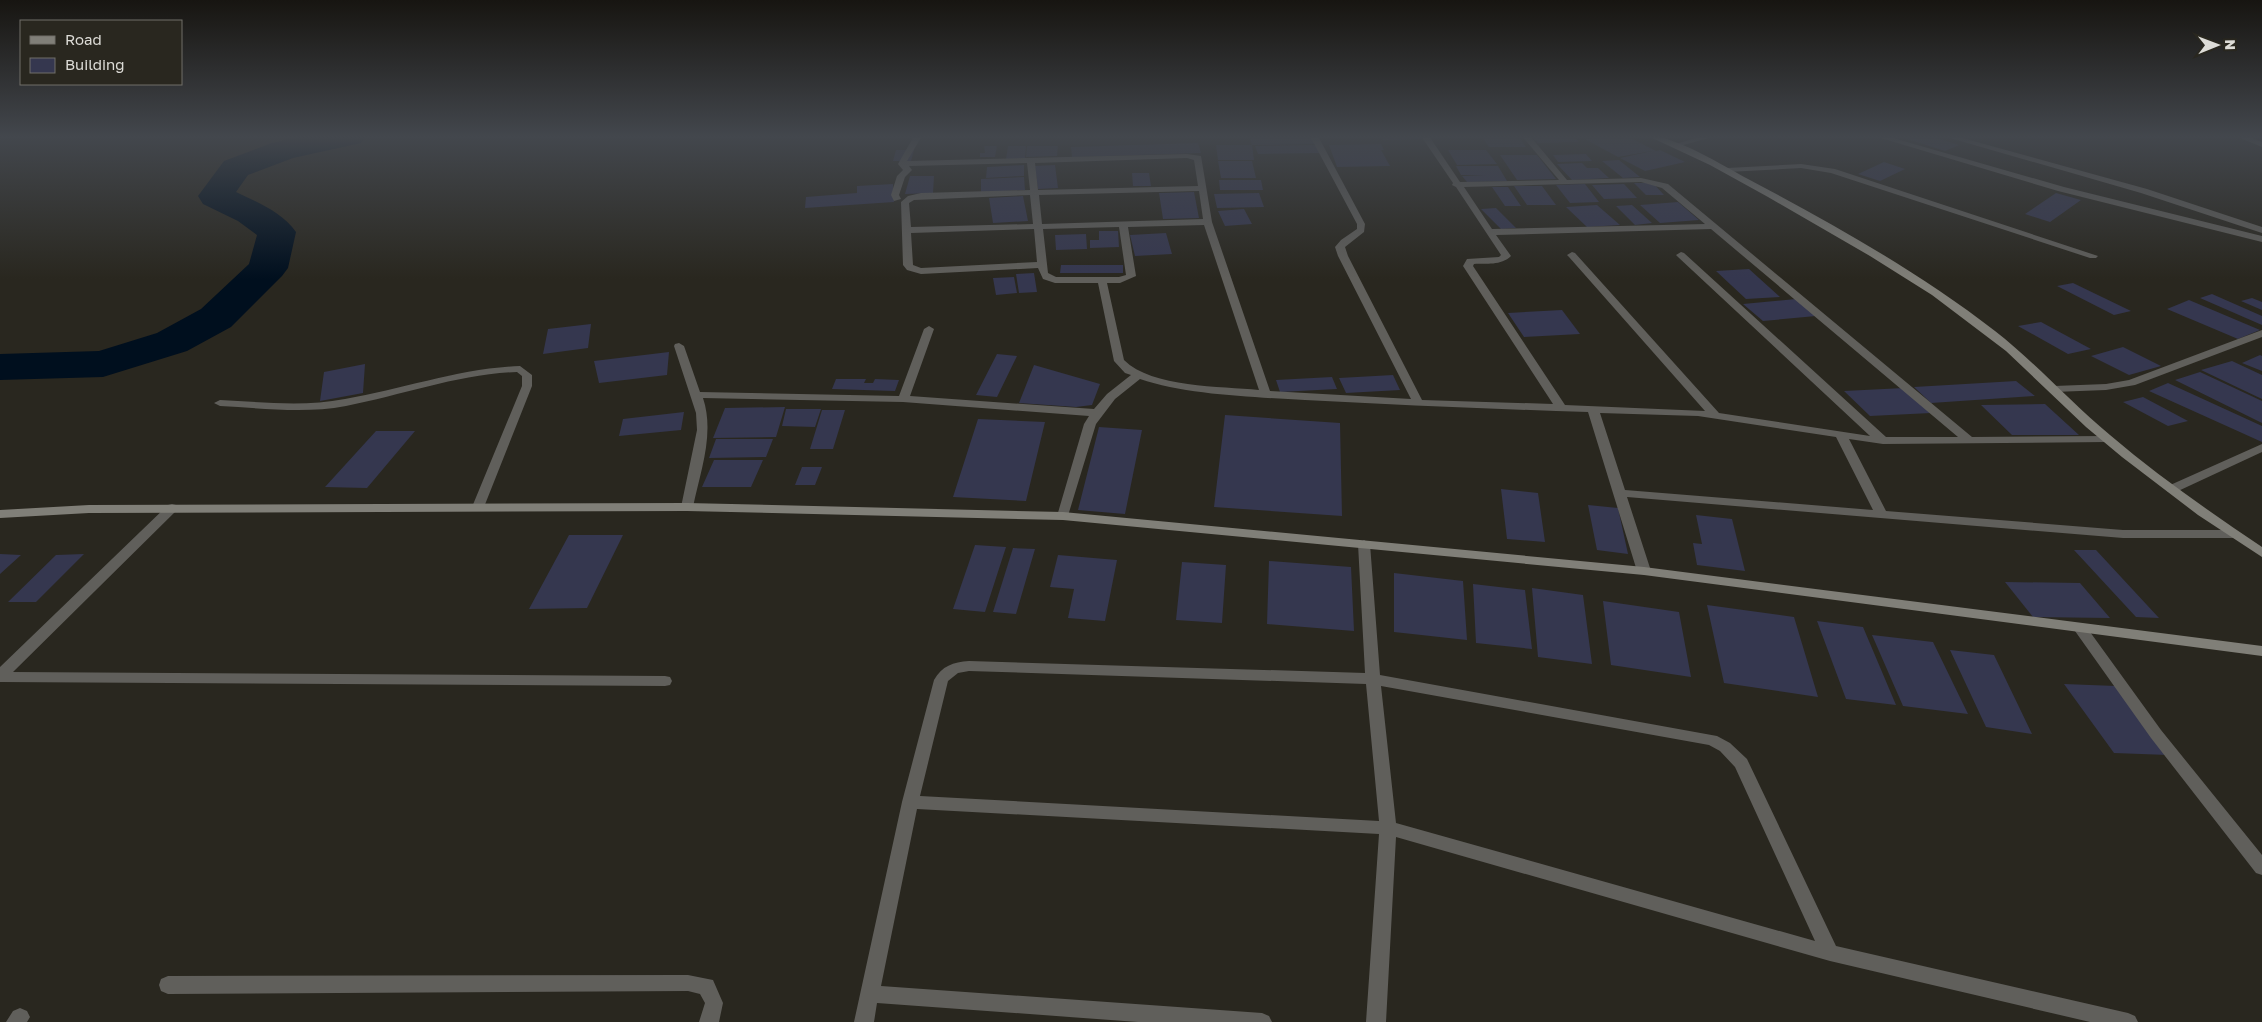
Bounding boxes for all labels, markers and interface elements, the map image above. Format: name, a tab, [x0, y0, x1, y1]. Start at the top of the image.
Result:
legend	[20, 20, 182, 85]
north arrow	[2192, 20, 2242, 70]
text: Road	[65, 30, 102, 48]
text: N	[2222, 39, 2239, 50]
text: Building	[65, 55, 125, 73]

